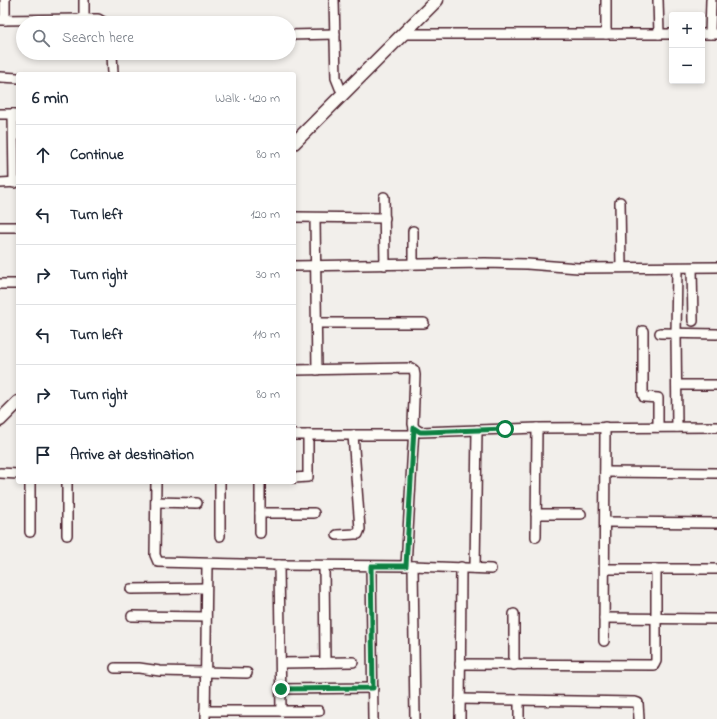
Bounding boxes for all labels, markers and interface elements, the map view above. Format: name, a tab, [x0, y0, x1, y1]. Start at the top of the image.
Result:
map controls	[669, 12, 705, 84]
button: +	[669, 12, 705, 48]
search box	[16, 16, 296, 60]
icon: search	[30, 27, 52, 49]
text: Search here	[62, 27, 134, 49]
button: −	[669, 48, 705, 84]
text: 6 min	[32, 86, 68, 111]
text: Walk · 420 m	[215, 89, 280, 108]
icon: ahead	[32, 144, 54, 166]
text: Continue	[70, 144, 124, 166]
text: 80 m	[256, 145, 280, 164]
icon: left	[32, 204, 54, 226]
text: Turn left	[70, 204, 123, 226]
text: 120 m	[250, 205, 280, 224]
icon: right	[32, 264, 54, 286]
text: Turn right	[70, 264, 128, 286]
text: 30 m	[256, 265, 280, 284]
icon: left	[32, 324, 54, 346]
text: Turn left	[70, 324, 123, 346]
text: 110 m	[253, 325, 280, 344]
icon: right	[32, 384, 54, 406]
text: Turn right	[70, 384, 128, 406]
text: 80 m	[256, 385, 280, 404]
route start	[496, 420, 514, 438]
icon: arrive	[32, 444, 54, 466]
text: Arrive at destination	[70, 444, 194, 466]
route end	[272, 680, 290, 698]

